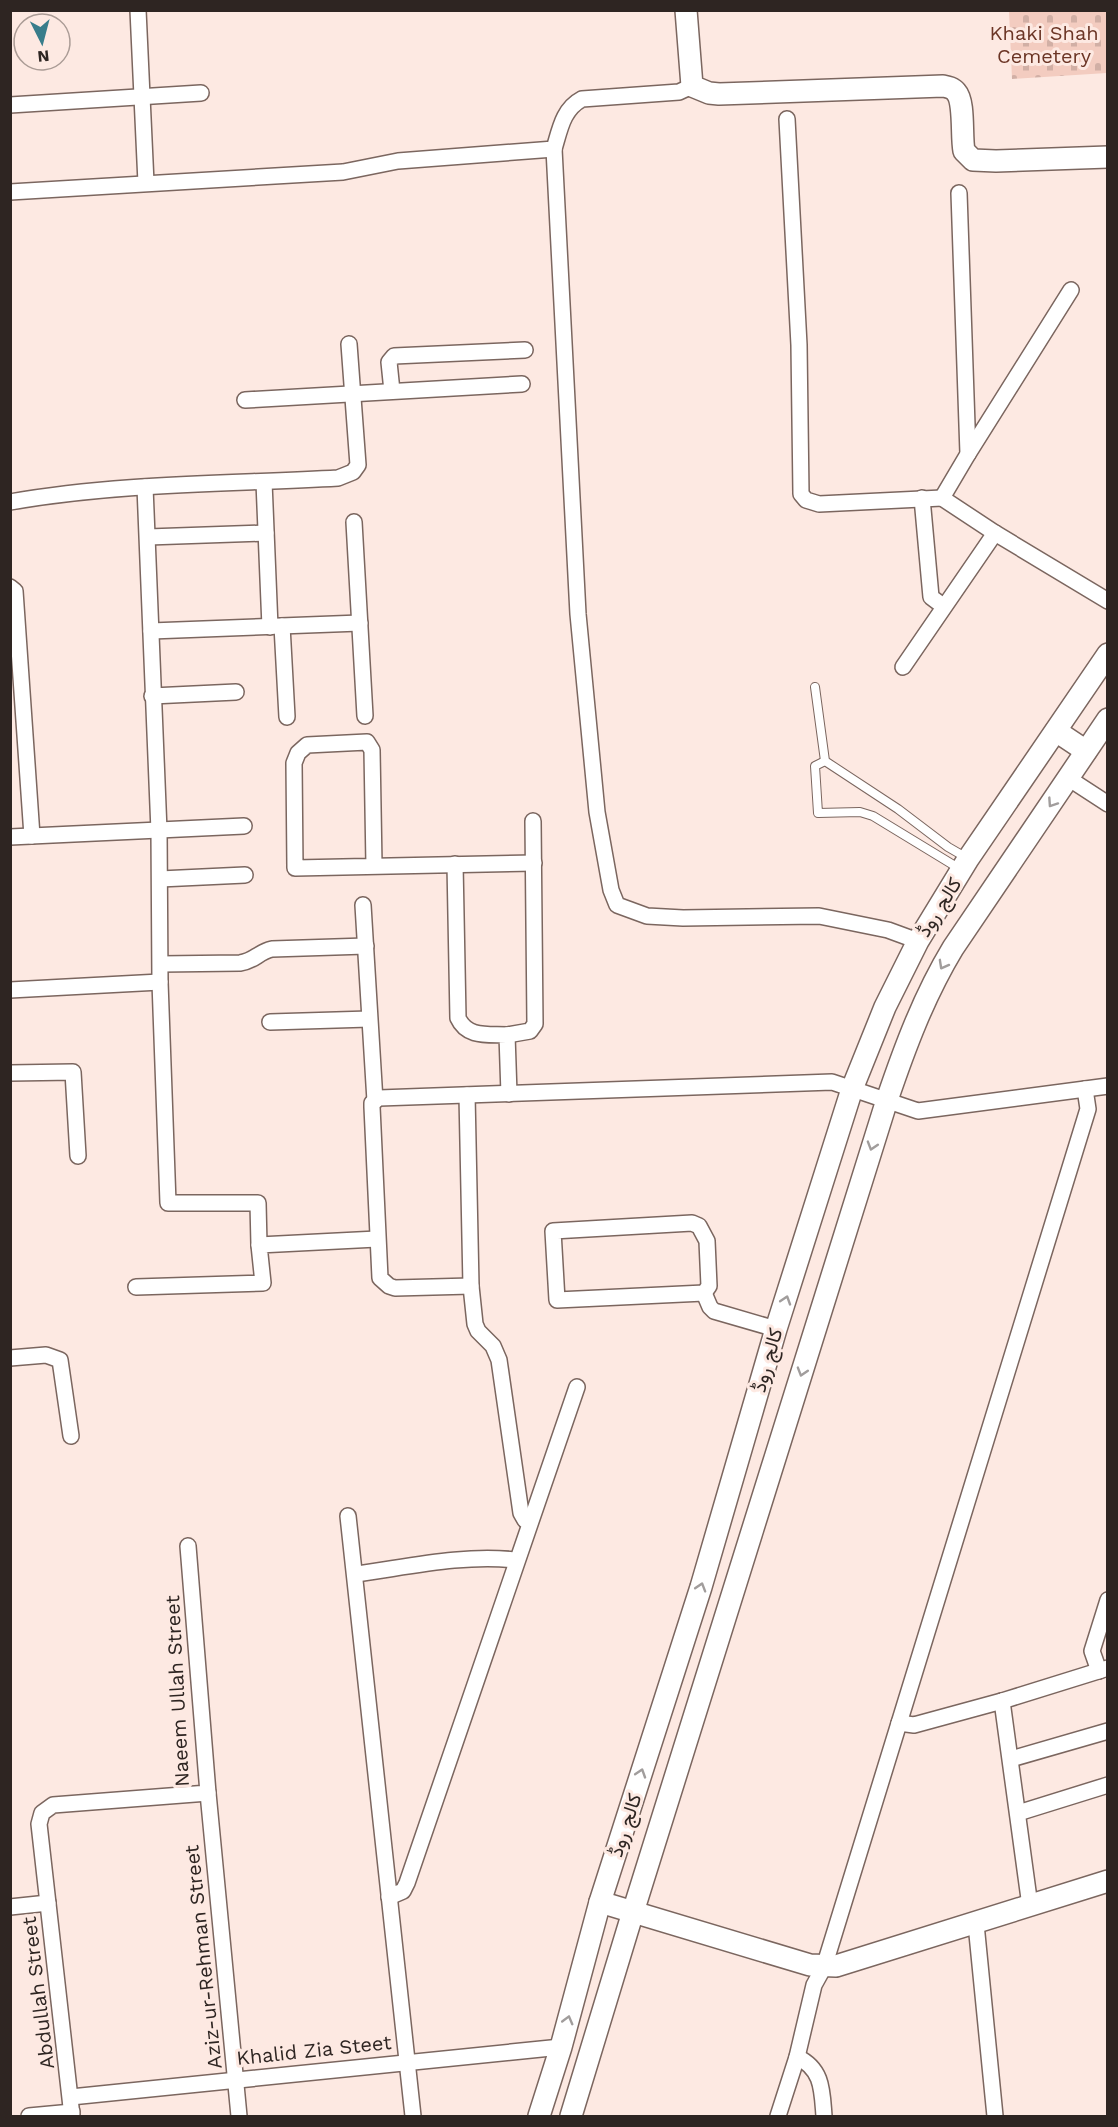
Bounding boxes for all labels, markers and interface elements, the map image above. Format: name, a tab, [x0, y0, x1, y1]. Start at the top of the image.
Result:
north arrow	[12, 12, 72, 72]
park label: Khaki Shah Cemetery	[989, 21, 1099, 68]
text: N	[37, 46, 50, 66]
one-way arrow	[1048, 796, 1059, 807]
street label: کالج روڈ	[911, 873, 968, 942]
one-way arrow	[939, 958, 950, 969]
one-way arrow	[867, 1140, 879, 1151]
one-way arrow	[779, 1295, 791, 1306]
street label: کالج روڈ	[746, 1325, 790, 1395]
one-way arrow	[796, 1366, 809, 1377]
one-way arrow	[694, 1582, 706, 1593]
street label: Naeem Ullah Street	[160, 1594, 194, 1787]
one-way arrow	[634, 1768, 647, 1779]
street label: کالج روڈ	[603, 1790, 648, 1860]
street label: Aziz-ur-Rehman Street	[179, 1843, 227, 2070]
street label: Abdullah Street	[17, 1915, 59, 2071]
one-way arrow	[561, 2015, 573, 2026]
street label: Khalid Zia Steet	[235, 2030, 393, 2070]

